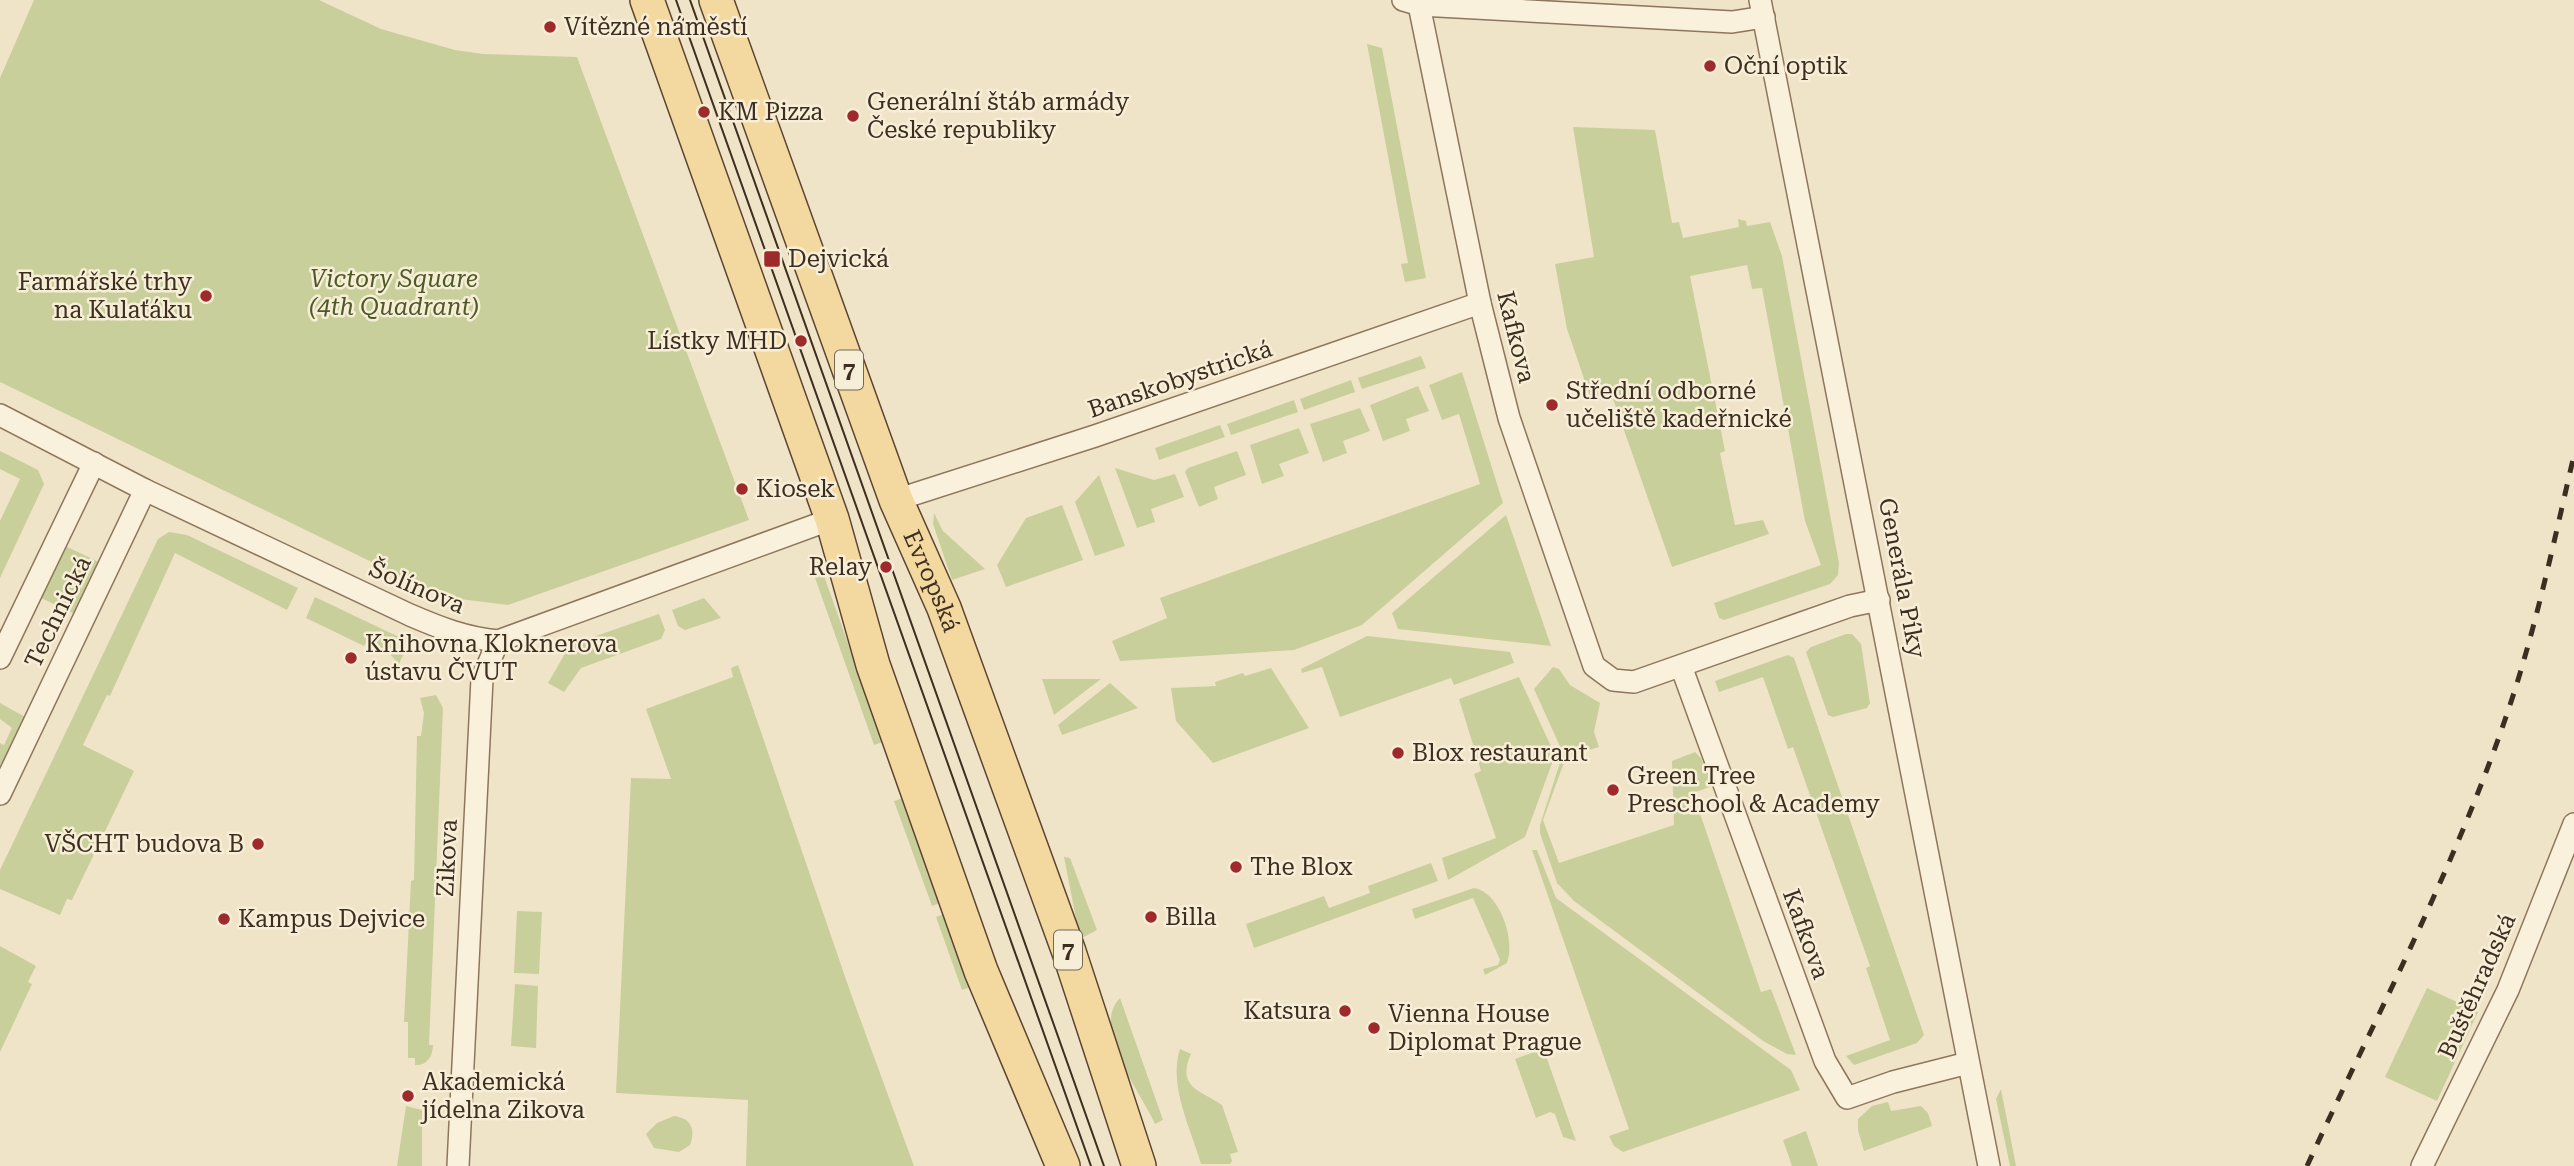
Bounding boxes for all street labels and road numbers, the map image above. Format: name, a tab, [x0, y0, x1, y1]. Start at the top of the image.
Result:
street label: Kafkova	[1491, 288, 1541, 386]
street label: Banskobystrická	[1084, 334, 1276, 424]
road number: 7	[835, 350, 863, 390]
street label: Generála Píky	[1873, 496, 1931, 661]
street label: Evropská	[897, 526, 965, 636]
street label: Technická	[19, 552, 97, 672]
street label: Šolínova	[365, 553, 469, 620]
street label: Zikova	[431, 818, 463, 898]
street label: Kafkova	[1777, 885, 1835, 983]
street label: Buštěhradská	[2433, 909, 2521, 1063]
road number: 7	[1054, 931, 1082, 970]

